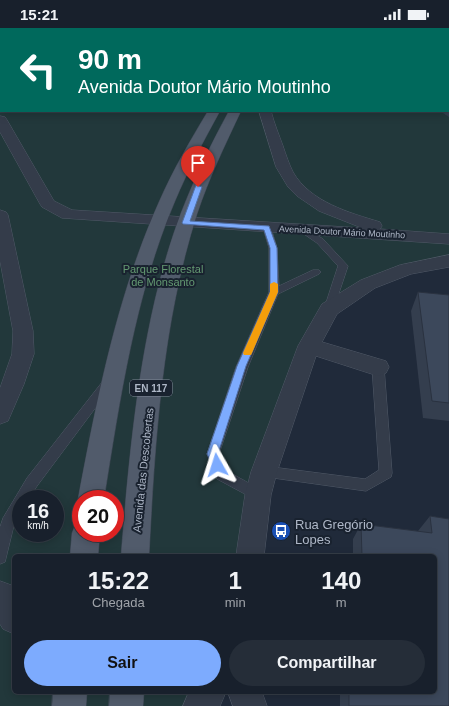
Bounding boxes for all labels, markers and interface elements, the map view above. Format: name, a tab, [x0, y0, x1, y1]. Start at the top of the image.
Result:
text: 15:21	[20, 6, 58, 23]
icon: left	[12, 44, 64, 96]
text: 90 m	[78, 44, 142, 75]
text: Avenida Doutor Mário Moutinho	[78, 77, 331, 97]
pin	[181, 146, 215, 187]
icon: arrive	[187, 152, 209, 174]
street label: Avenida Doutor Mário Moutinho	[279, 224, 405, 240]
park label: Parque Florestal de Monsanto	[123, 263, 203, 288]
road number: EN 117	[130, 380, 172, 396]
street label: Avenida das Descobertas	[130, 407, 156, 533]
position arrow	[196, 444, 238, 486]
speed limit sign: 20	[72, 490, 124, 542]
text: 16	[27, 500, 49, 522]
place label: Rua Gregório Lopes	[295, 517, 373, 547]
text: km/h	[27, 520, 49, 531]
bus stop icon: Rua Gregório Lopes	[270, 520, 292, 542]
text: 15:22	[88, 567, 149, 594]
text: 1	[228, 567, 242, 594]
text: 140	[321, 567, 361, 594]
text: Chegada	[92, 595, 145, 610]
text: min	[225, 595, 246, 610]
text: m	[336, 595, 347, 610]
button: Sair	[24, 640, 221, 686]
button: Compartilhar	[229, 640, 425, 686]

